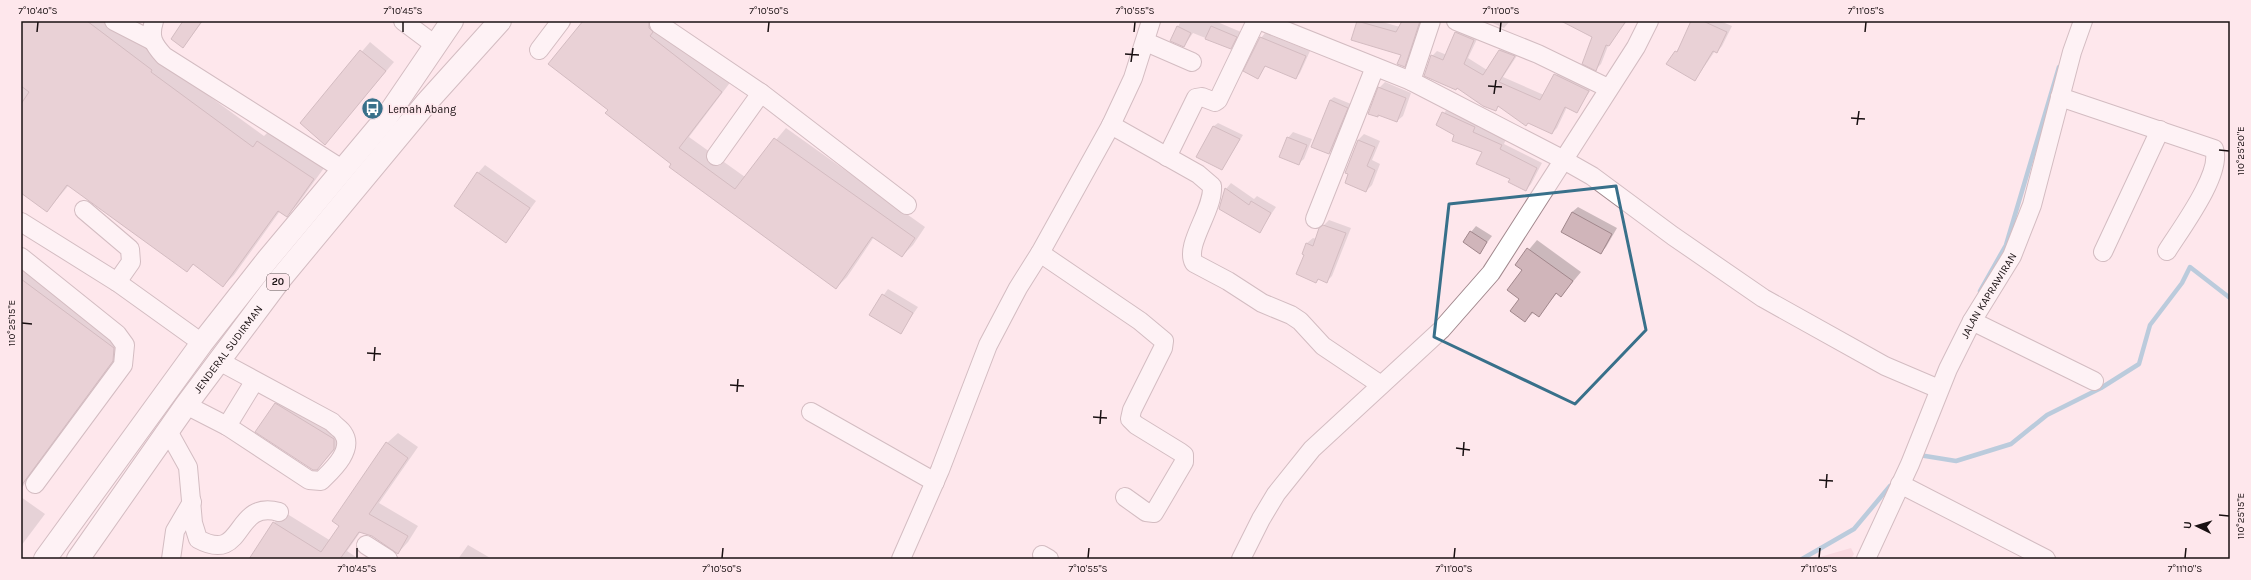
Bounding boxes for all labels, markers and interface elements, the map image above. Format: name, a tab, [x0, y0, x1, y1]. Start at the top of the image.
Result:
text: 7°10'40"S	[18, 5, 58, 17]
text: 7°10'45"S	[383, 5, 423, 17]
text: 7°10'50"S	[749, 5, 789, 17]
text: 7°10'55"S	[1115, 5, 1155, 17]
text: 7°11'00"S	[1482, 5, 1520, 17]
text: 7°11'05"S	[1848, 5, 1884, 17]
bus stop icon: Lemah Abang	[360, 96, 386, 122]
place label: Lemah Abang	[388, 103, 457, 116]
text: 110°25'20"E	[2235, 126, 2247, 176]
street label: JALAN KAPRAWIRAN	[1958, 250, 2019, 341]
road number: 20	[267, 274, 289, 290]
text: 110°25'15"E	[6, 300, 18, 346]
street label: JENDERAL SUDIRMAN	[191, 302, 265, 396]
text: 110°25'15"E	[2235, 493, 2247, 539]
north arrow	[2177, 506, 2217, 546]
text: U	[2181, 521, 2194, 530]
text: 7°10'45"S	[337, 563, 377, 575]
text: 7°10'50"S	[702, 563, 742, 575]
text: 7°10'55"S	[1068, 563, 1108, 575]
text: 7°11'00"S	[1435, 563, 1473, 575]
text: 7°11'05"S	[1801, 563, 1837, 575]
text: 7°11'10"S	[2168, 563, 2202, 575]

